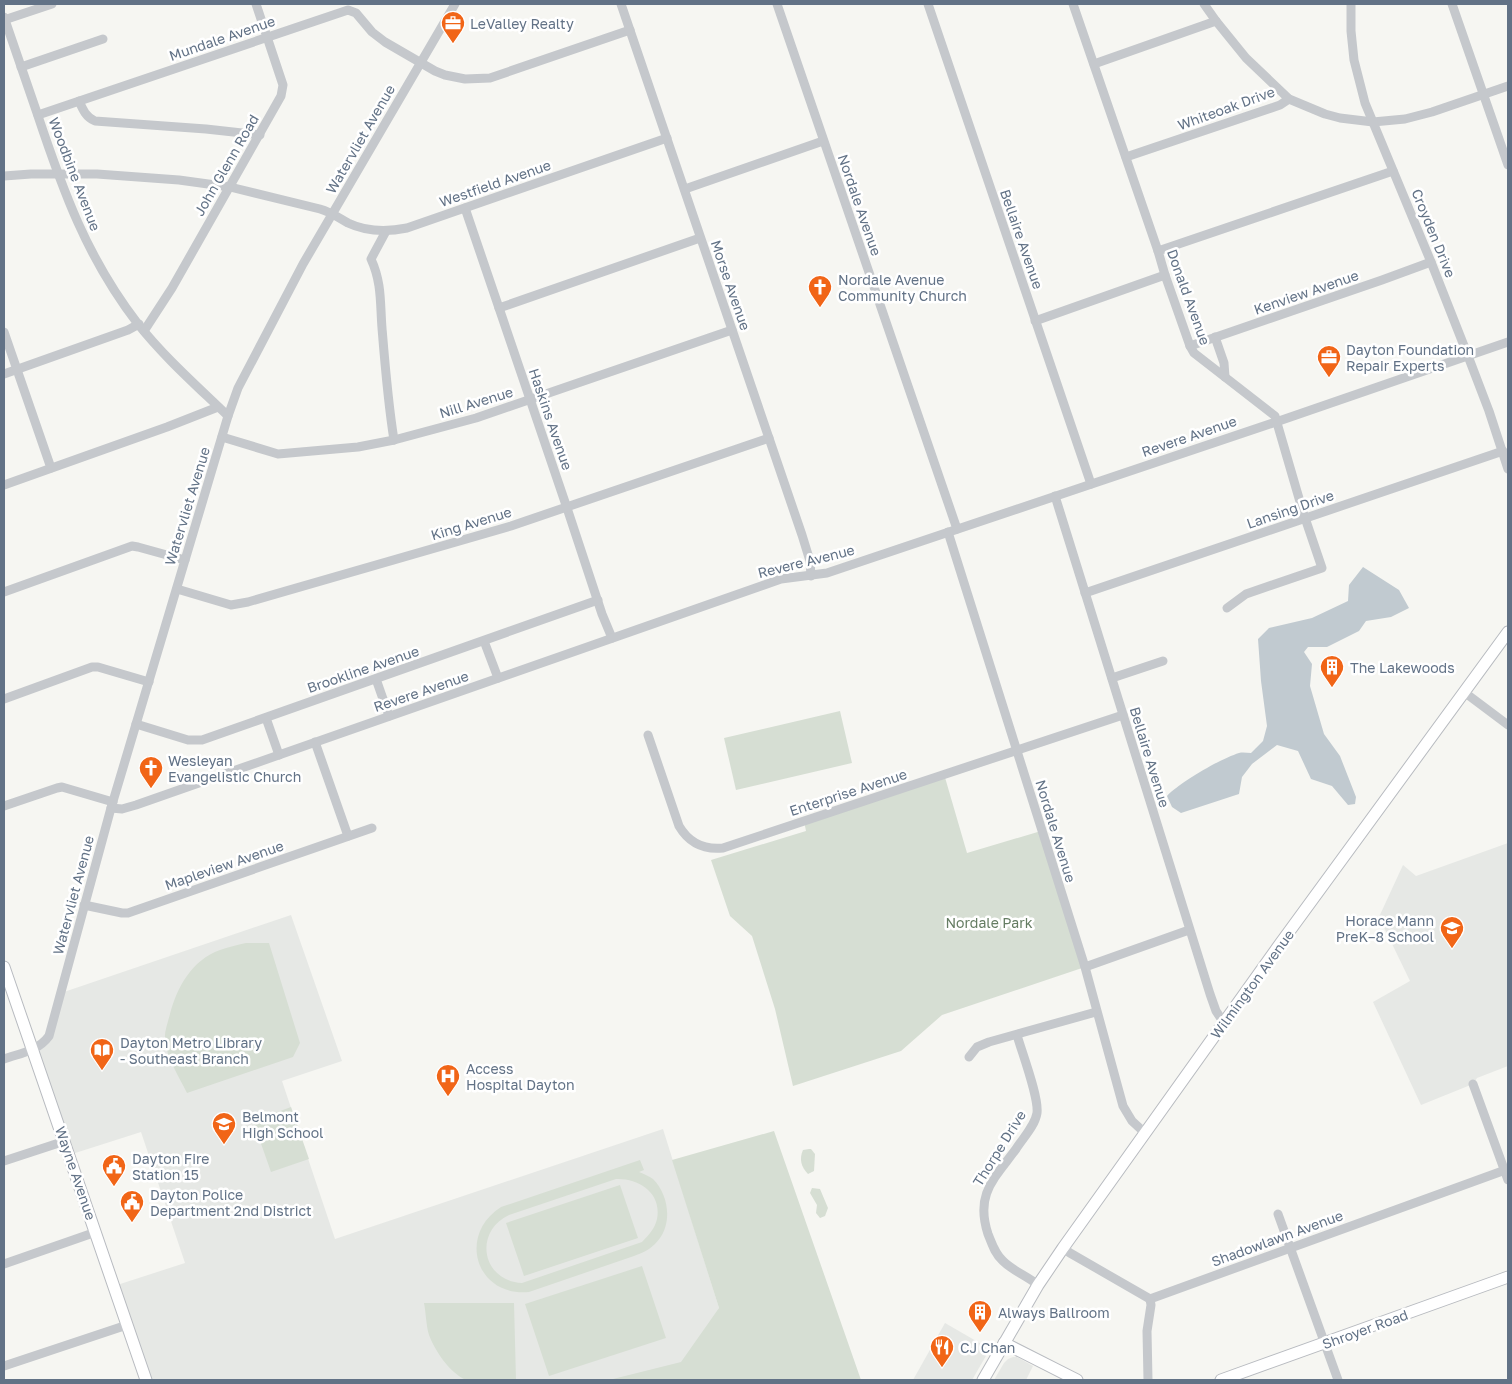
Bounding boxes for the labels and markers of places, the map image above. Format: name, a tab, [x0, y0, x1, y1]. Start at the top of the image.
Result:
office icon: LeValley Realty	[440, 10, 466, 44]
place label: LeValley Realty	[470, 15, 574, 32]
place label: Nordale Avenue Community Church	[838, 271, 967, 304]
church icon: Nordale Avenue Community Church	[807, 274, 833, 308]
place label: Dayton Foundation Repair Experts	[1346, 341, 1474, 374]
office icon: Dayton Foundation Repair Experts	[1316, 344, 1342, 378]
building icon: The Lakewoods	[1319, 654, 1345, 688]
place label: The Lakewoods	[1350, 659, 1455, 676]
place label: Wesleyan Evangelistic Church	[168, 752, 301, 785]
church icon: Wesleyan Evangelistic Church	[138, 755, 164, 789]
place label: Horace Mann PreK–8 School	[1336, 912, 1434, 945]
school or university icon: Horace Mann PreK–8 School	[1439, 915, 1465, 949]
place label: Dayton Metro Library - Southeast Branch	[120, 1034, 262, 1067]
library icon: Dayton Metro Library - Southeast Branch	[89, 1037, 115, 1071]
place label: Access Hospital Dayton	[466, 1060, 575, 1093]
hospital icon: Access Hospital Dayton	[435, 1063, 461, 1097]
place label: Belmont High School	[242, 1108, 324, 1141]
school or university icon: Belmont High School	[211, 1111, 237, 1145]
place label: Dayton Fire Station 15	[132, 1150, 209, 1183]
public building icon: Dayton Fire Station 15	[101, 1153, 127, 1187]
place label: Dayton Police Department 2nd District	[150, 1186, 312, 1219]
public building icon: Dayton Police Department 2nd District	[119, 1189, 145, 1223]
building icon: Always Ballroom	[967, 1299, 993, 1333]
place label: Always Ballroom	[998, 1304, 1110, 1321]
restaurant icon: CJ Chan	[929, 1334, 955, 1368]
place label: CJ Chan	[960, 1339, 1015, 1356]

